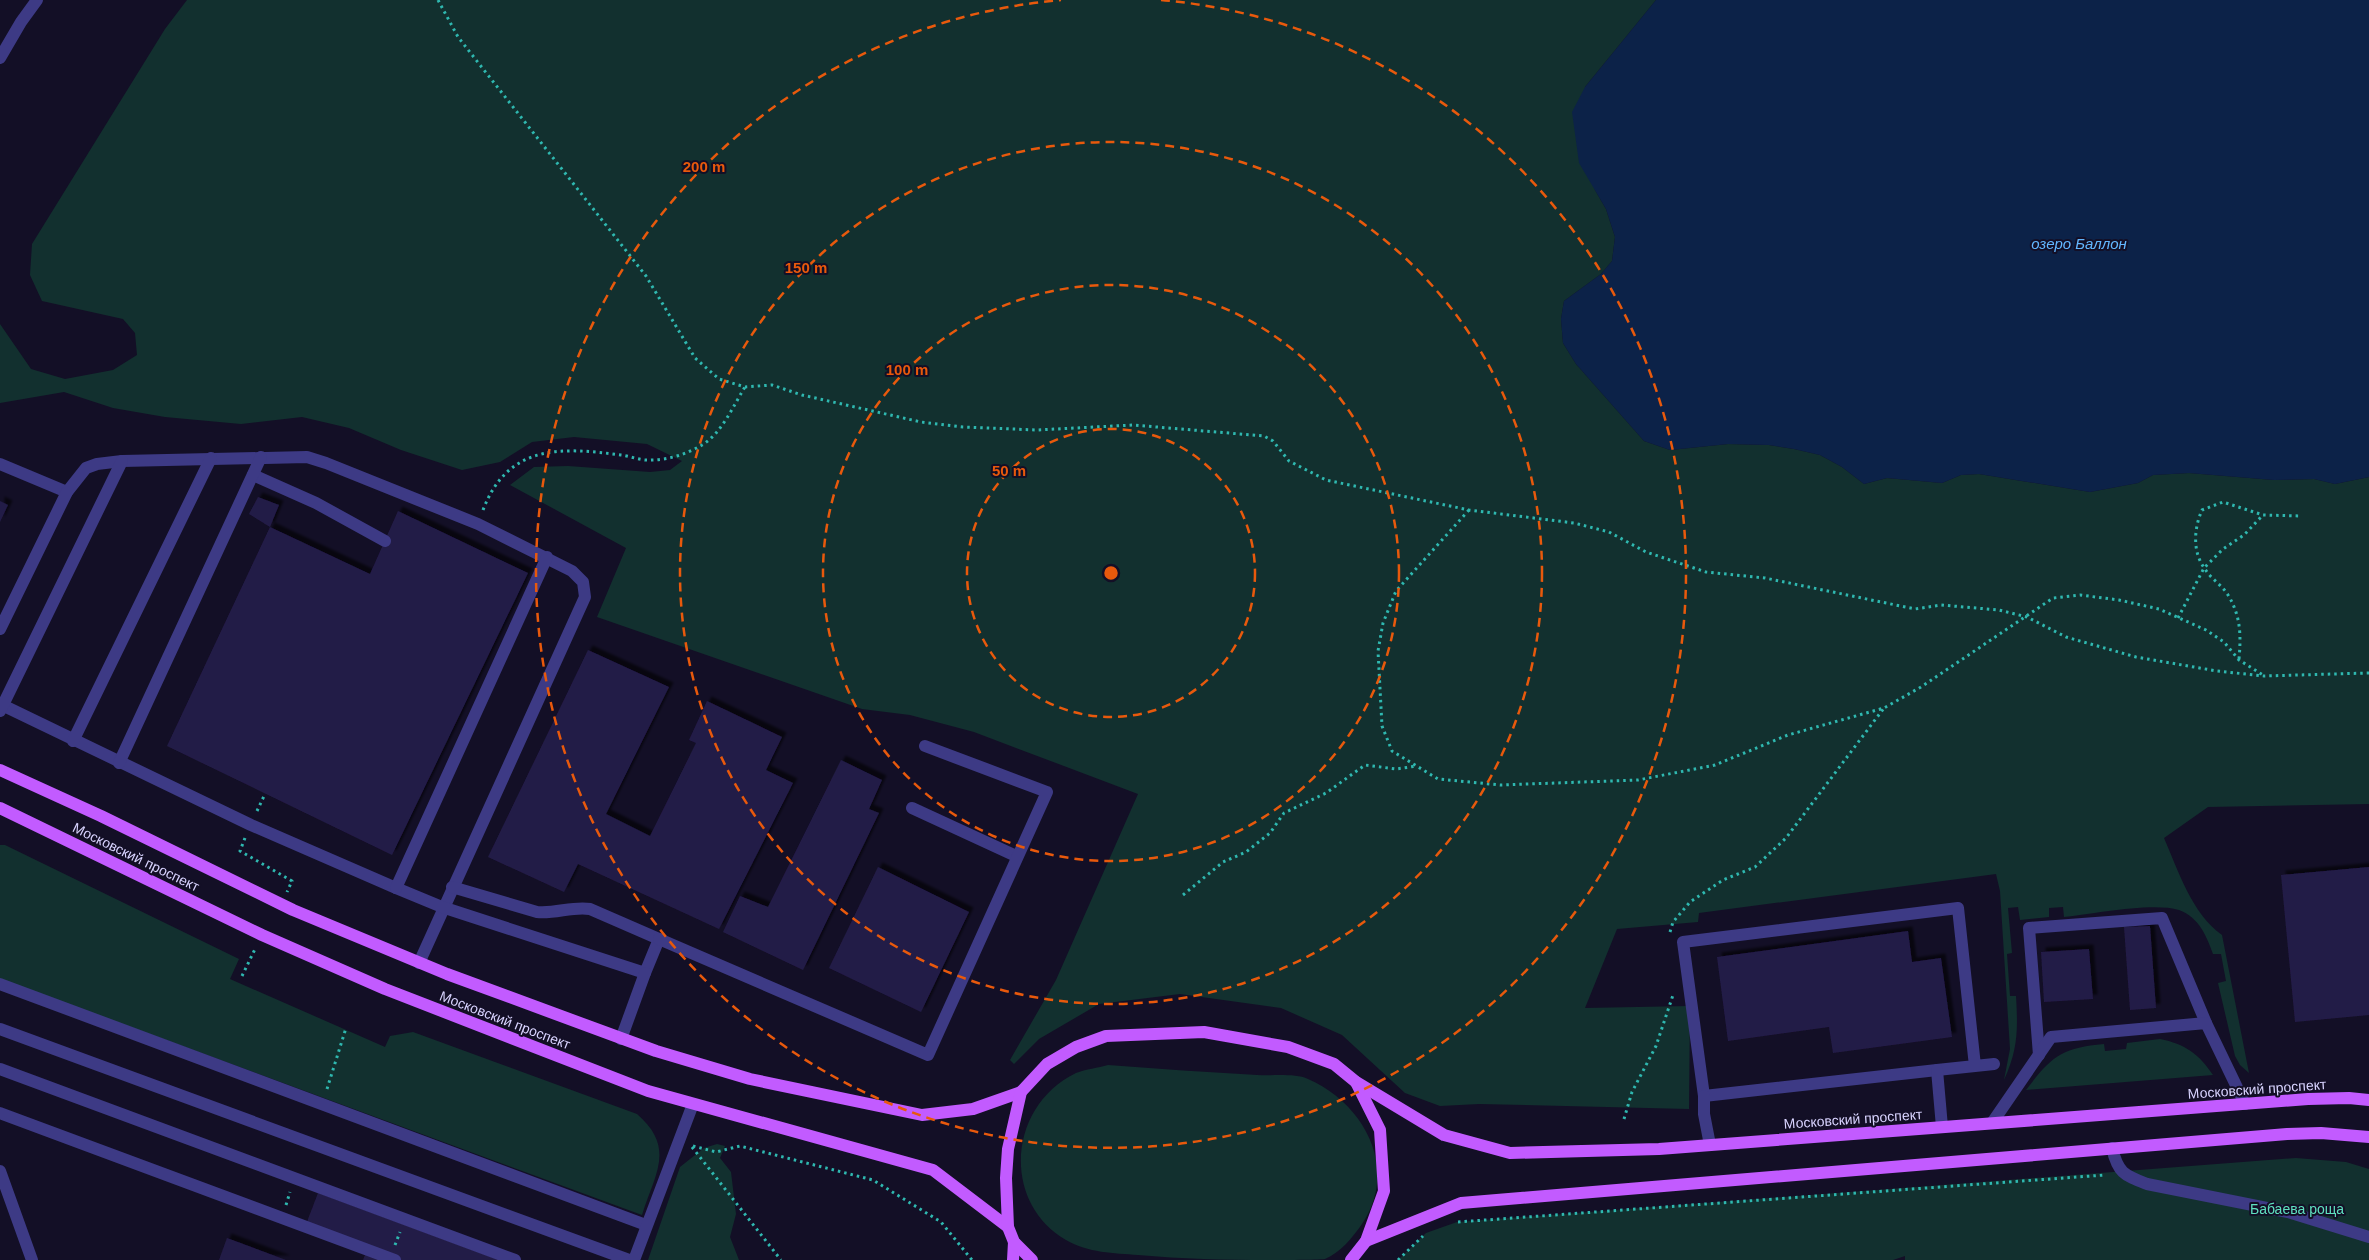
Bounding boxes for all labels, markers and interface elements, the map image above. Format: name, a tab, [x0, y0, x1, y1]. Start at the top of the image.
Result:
text: 200 m	[683, 158, 725, 175]
water label: озеро Баллон	[2031, 235, 2127, 252]
text: 150 m	[785, 259, 827, 276]
text: 100 m	[886, 361, 928, 378]
text: 50 m	[992, 462, 1026, 479]
centre of rings	[1102, 564, 1120, 582]
street label: Московский проспект	[70, 819, 202, 895]
street label: Московский проспект	[437, 988, 573, 1053]
street label: Московский проспект	[2187, 1076, 2327, 1102]
street label: Московский проспект	[1783, 1106, 1923, 1132]
park label: Бабаева роща	[2250, 1201, 2344, 1217]

